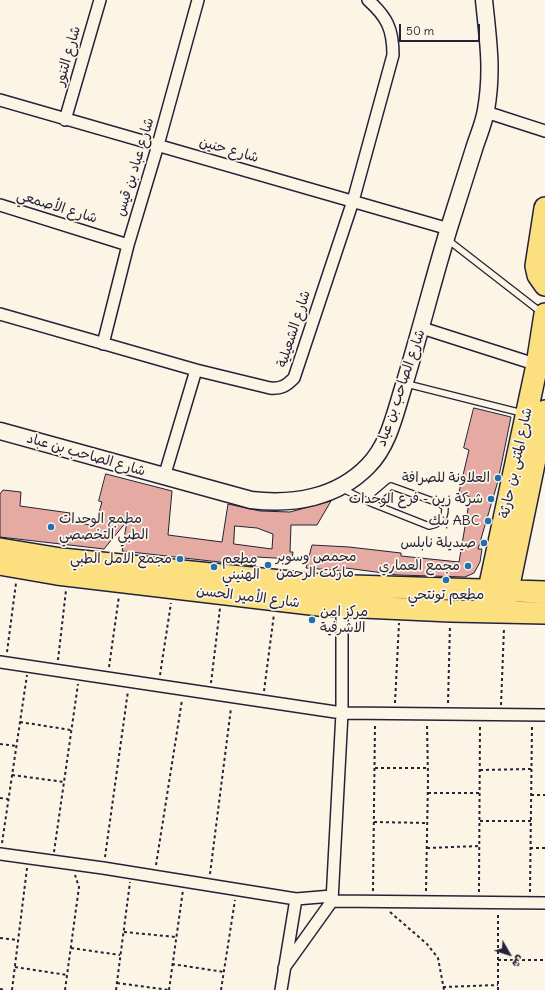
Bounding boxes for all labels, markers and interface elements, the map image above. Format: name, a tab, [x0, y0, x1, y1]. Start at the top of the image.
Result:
scale bar	[401, 16, 482, 42]
text: 50 m	[406, 23, 434, 38]
street label: شارع التنور	[51, 24, 85, 88]
street label: شارع عباد بن قيس	[112, 116, 158, 218]
street label: شارع حنين	[197, 134, 261, 166]
street label: شارع الأصمعي	[15, 187, 99, 227]
street label: شارع الشعيلية	[274, 288, 314, 370]
street label: شارع الصاحب بن عباد	[373, 327, 429, 449]
street label: شارع المثنى بن حارثة	[496, 406, 536, 520]
street label: شارع الصاحب بن عباد	[25, 430, 147, 480]
place label: العلاونة للصرافة	[402, 470, 490, 486]
marker: العلاونة للصرافة	[493, 473, 503, 483]
place label: شركة زين - فرع الوحدات	[349, 491, 483, 507]
marker: شركة زين - فرع الوحدات	[486, 494, 496, 504]
place label: مطمع الوحدات الطبي التخصصي	[59, 511, 148, 544]
place label: بنك ABC	[428, 513, 480, 529]
marker: بنك ABC	[483, 516, 493, 526]
marker: مطمع الوحدات الطبي التخصصي	[46, 522, 56, 532]
place label: صيديلة نابلس	[400, 535, 476, 551]
marker: صيديلة نابلس	[479, 538, 489, 548]
place label: محمص وسوبر ماركت الرحمن	[276, 549, 357, 582]
place label: مجمع الامل الطبي	[70, 551, 172, 567]
place label: مطعم الهنيني	[222, 551, 260, 584]
marker: مجمع الامل الطبي	[175, 554, 185, 564]
place label: مجمع العماري	[379, 558, 460, 574]
marker: محمص وسوبر ماركت الرحمن	[263, 560, 273, 570]
marker: مجمع العماري	[463, 561, 473, 571]
marker: مطعم الهنيني	[209, 562, 219, 572]
marker: مطعم تونتحي	[441, 575, 451, 585]
street label: شارع الأمير الحسن	[195, 582, 301, 612]
place label: مطعم تونتحي	[408, 587, 484, 603]
place label: مركز امن الاشرفية	[320, 604, 368, 636]
marker: مركز امن الاشرفية	[307, 615, 317, 625]
north arrow	[489, 934, 529, 974]
text: ش	[509, 952, 528, 971]

